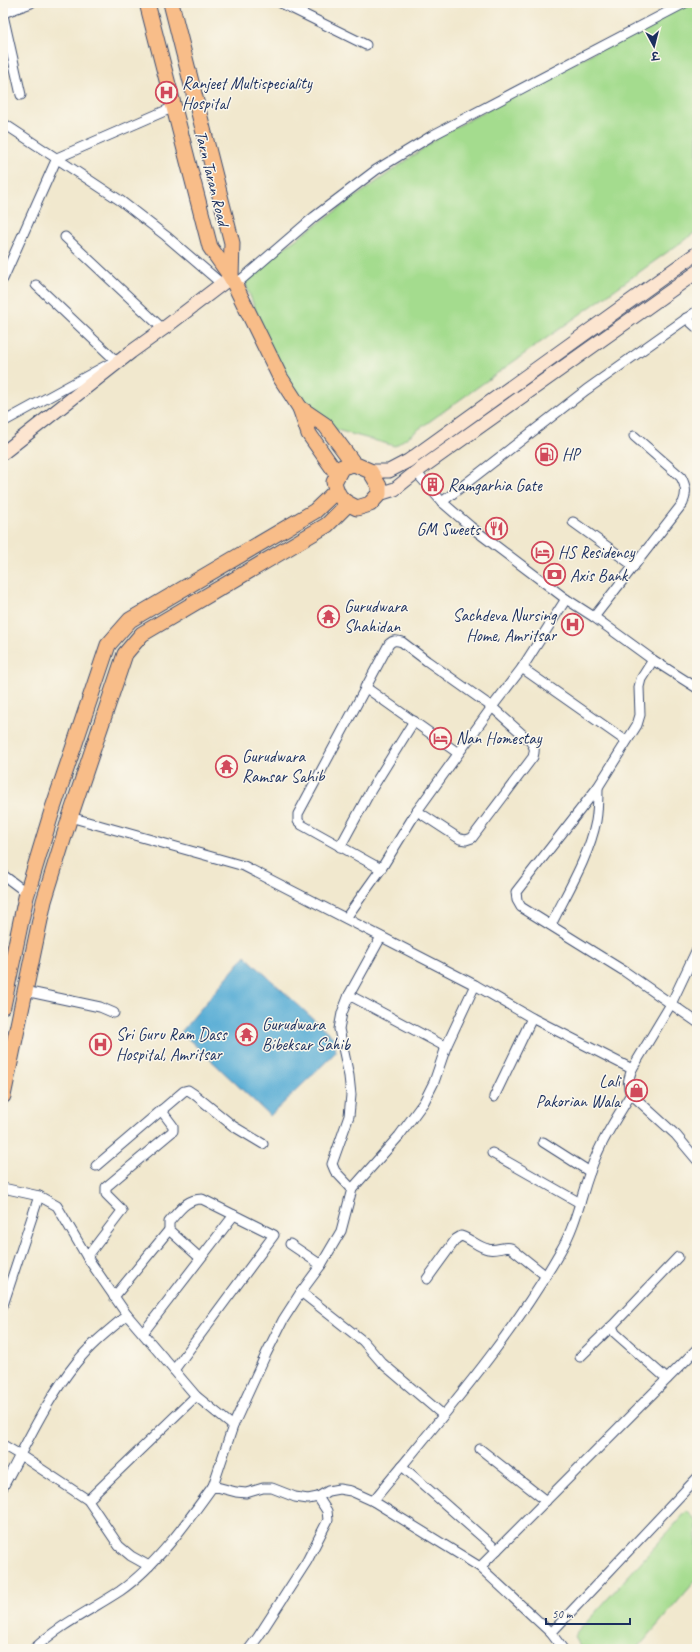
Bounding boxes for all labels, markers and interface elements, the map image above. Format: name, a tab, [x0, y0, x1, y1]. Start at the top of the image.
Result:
north arrow	[634, 26, 674, 66]
text: उ	[649, 48, 661, 64]
place label: Ranjeet Multispeciality Hospital	[182, 73, 313, 114]
hospital icon: Ranjeet Multispeciality Hospital	[154, 80, 180, 106]
street label: Tarn Taran Road	[190, 128, 235, 231]
fuel station icon: HP	[533, 441, 559, 467]
place label: HP	[562, 444, 582, 465]
building icon: Ramgarhia Gate	[420, 472, 446, 498]
place label: Ramgarhia Gate	[448, 475, 543, 496]
restaurant icon: GM Sweets	[483, 516, 509, 542]
place label: GM Sweets	[417, 519, 482, 540]
hotel icon: HS Residency	[529, 539, 555, 565]
place label: HS Residency	[558, 542, 636, 563]
bank icon: Axis Bank	[541, 562, 567, 588]
place label: Axis Bank	[570, 565, 629, 586]
place label: Gurudwara Shahidan	[344, 596, 408, 637]
temple icon: Gurudwara Shahidan	[316, 603, 342, 629]
place label: Sachdeva Nursing Home, Amritsar	[453, 605, 558, 646]
hospital icon: Sachdeva Nursing Home, Amritsar	[559, 612, 585, 638]
hotel icon: Nan Homestay	[428, 725, 454, 751]
place label: Nan Homestay	[456, 728, 543, 749]
place label: Gurudwara Ramsar Sahib	[242, 746, 326, 787]
temple icon: Gurudwara Ramsar Sahib	[214, 753, 240, 779]
place label: Gurudwara Bibeksar Sahib	[262, 1014, 352, 1055]
temple icon: Gurudwara Bibeksar Sahib	[234, 1021, 260, 1047]
place label: Sri Guru Ram Dass Hospital, Amritsar	[116, 1024, 228, 1065]
hospital icon: Sri Guru Ram Dass Hospital, Amritsar	[88, 1031, 114, 1057]
place label: Lali Pakorian Wala	[536, 1071, 622, 1112]
shop icon: Lali Pakorian Wala	[623, 1078, 649, 1104]
scale bar	[546, 1600, 630, 1626]
text: 50 m	[552, 1606, 574, 1622]

